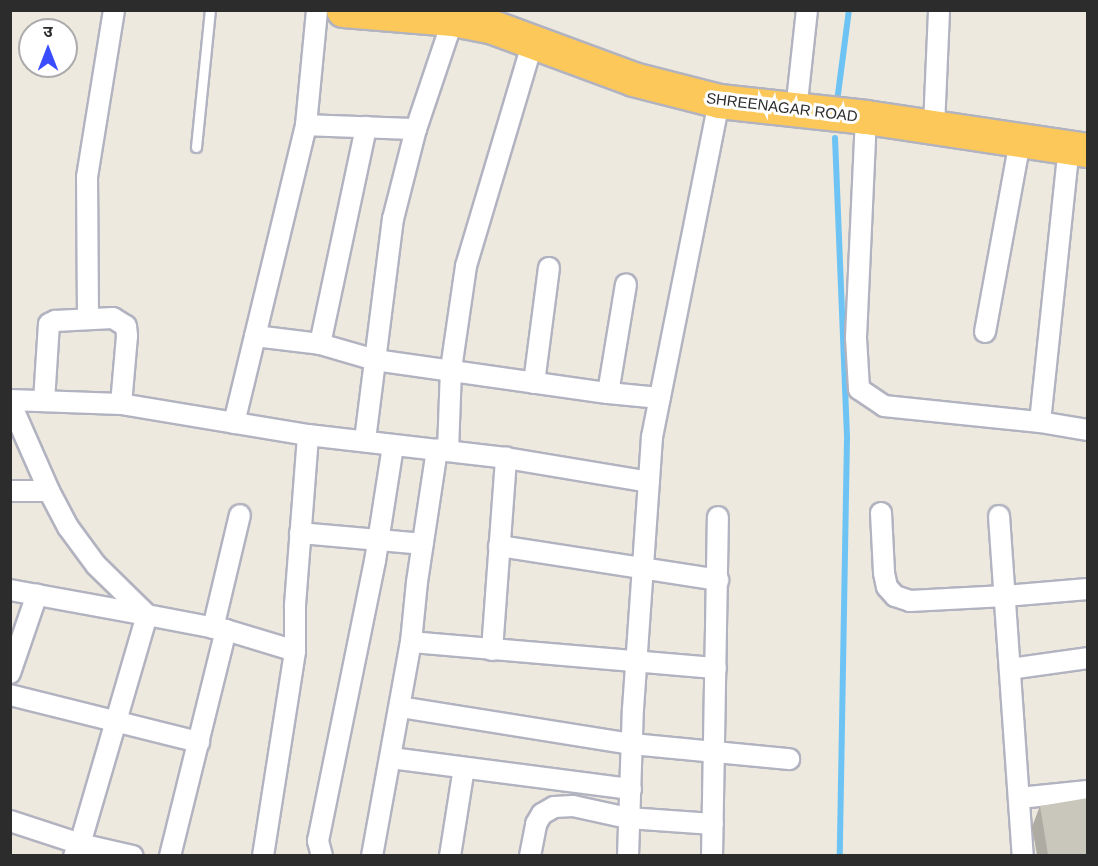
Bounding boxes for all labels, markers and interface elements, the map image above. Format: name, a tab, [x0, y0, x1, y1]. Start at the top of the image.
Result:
north arrow	[18, 18, 78, 78]
text: उ	[43, 23, 53, 40]
street label: SHREENAGAR ROAD	[705, 89, 859, 125]

